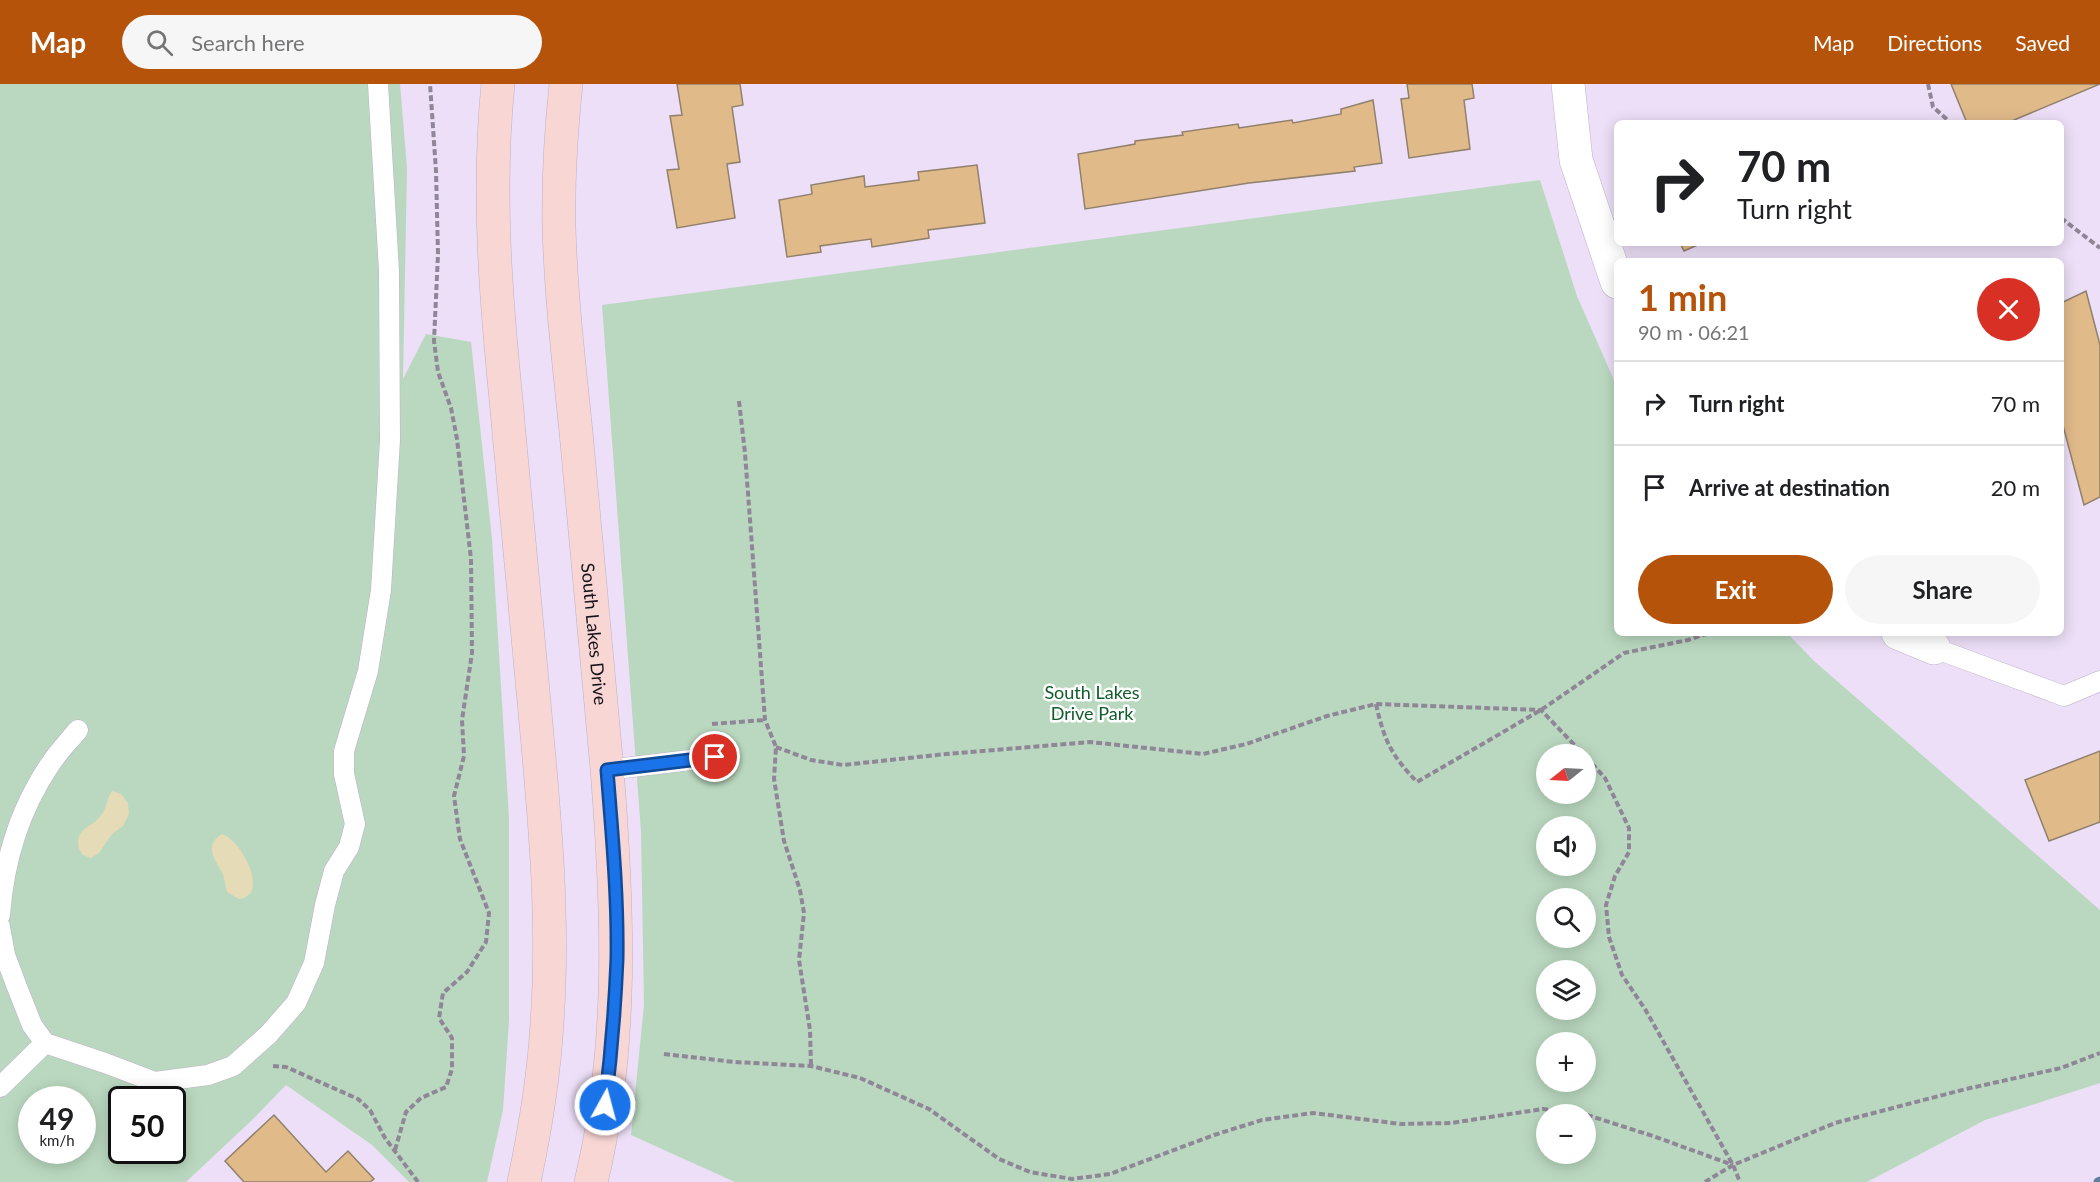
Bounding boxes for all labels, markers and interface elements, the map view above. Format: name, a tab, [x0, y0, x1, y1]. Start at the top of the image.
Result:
search box	[122, 15, 542, 69]
text: Map	[30, 25, 86, 59]
icon: search	[143, 26, 176, 59]
text: Search here	[191, 29, 305, 56]
text: Map	[1813, 30, 1854, 55]
text: Directions	[1887, 30, 1982, 55]
text: Saved	[2015, 30, 2070, 55]
text: 70 m	[1737, 141, 1831, 191]
icon: right	[1638, 144, 1716, 222]
text: Turn right	[1737, 192, 1852, 225]
text: 1 min	[1638, 275, 1727, 319]
button: close	[1977, 278, 2040, 341]
text: 90 m · 06:21	[1638, 320, 1750, 344]
icon: right	[1638, 387, 1671, 420]
text: Turn right	[1689, 390, 1784, 417]
text: 70 m	[1991, 390, 2040, 417]
icon: arrive	[1638, 471, 1671, 504]
text: Arrive at destination	[1689, 474, 1890, 501]
text: 20 m	[1991, 474, 2040, 501]
button: Exit	[1638, 555, 1833, 624]
button: Share	[1845, 555, 2040, 624]
street label: South Lakes Drive	[577, 562, 612, 706]
park label: South Lakes Drive Park	[1044, 681, 1140, 724]
pin	[689, 731, 740, 782]
icon: arrive	[698, 740, 731, 773]
north arrow	[1536, 744, 1596, 804]
map controls	[1536, 744, 1596, 1164]
button: sound	[1536, 816, 1596, 876]
button: search	[1536, 888, 1596, 948]
button: layers	[1536, 960, 1596, 1020]
button: +	[1536, 1032, 1596, 1092]
position arrow	[573, 1073, 637, 1137]
speed limit sign: 50	[108, 1086, 186, 1164]
text: 49	[40, 1100, 74, 1136]
button: −	[1536, 1104, 1596, 1164]
text: km/h	[39, 1131, 75, 1149]

